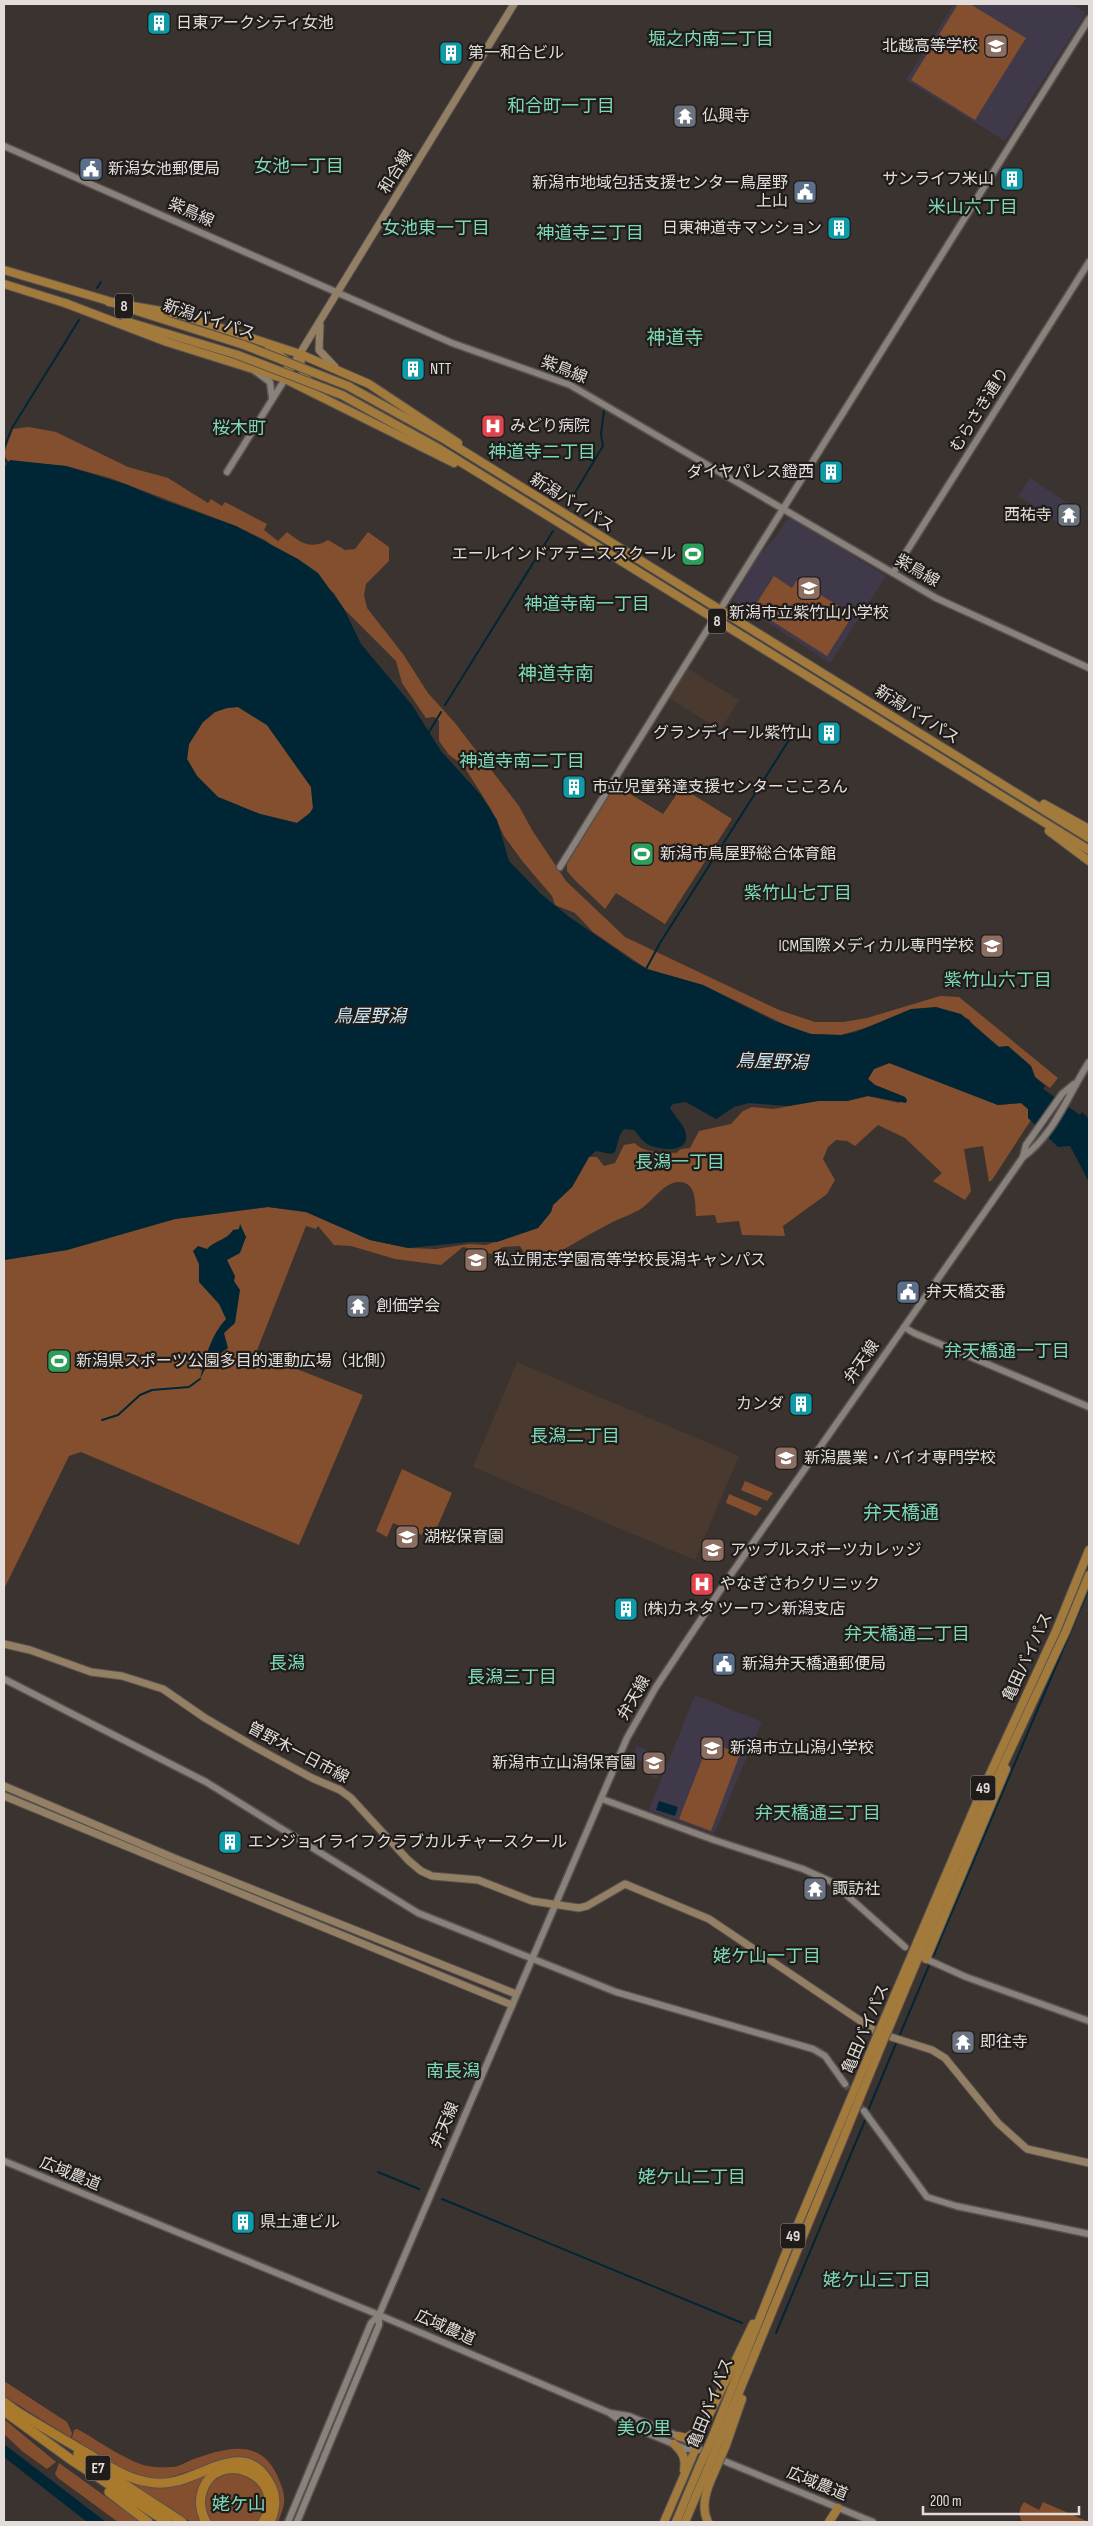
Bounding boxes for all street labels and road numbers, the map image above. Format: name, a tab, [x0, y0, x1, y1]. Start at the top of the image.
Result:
street label: 和合線	[375, 147, 417, 197]
street label: 紫鳥線	[165, 195, 217, 231]
road number: 8	[115, 294, 133, 318]
street label: 新潟バイパス	[161, 296, 257, 344]
street label: 紫鳥線	[538, 352, 590, 388]
street label: むらさき通り	[947, 364, 1013, 456]
street label: 新潟バイパス	[526, 470, 618, 536]
street label: 紫鳥線	[891, 551, 943, 591]
road number: 8	[708, 608, 726, 634]
street label: 新潟バイパス	[871, 682, 963, 748]
street label: 弁天線	[840, 1337, 884, 1387]
street label: 亀田バイパス	[999, 1610, 1057, 1704]
street label: 弁天線	[614, 1672, 654, 1724]
street label: 曽野木一日市線	[244, 1718, 352, 1788]
road number: 49	[970, 1776, 996, 1800]
street label: 亀田バイパス	[839, 1981, 893, 2077]
street label: 弁天線	[427, 2099, 463, 2151]
street label: 広域農道	[37, 2153, 103, 2195]
road number: 49	[780, 2224, 806, 2248]
street label: 広域農道	[412, 2306, 478, 2350]
street label: 亀田バイパス	[684, 2355, 738, 2451]
road number: E7	[86, 2456, 110, 2480]
street label: 広域農道	[784, 2463, 850, 2505]

